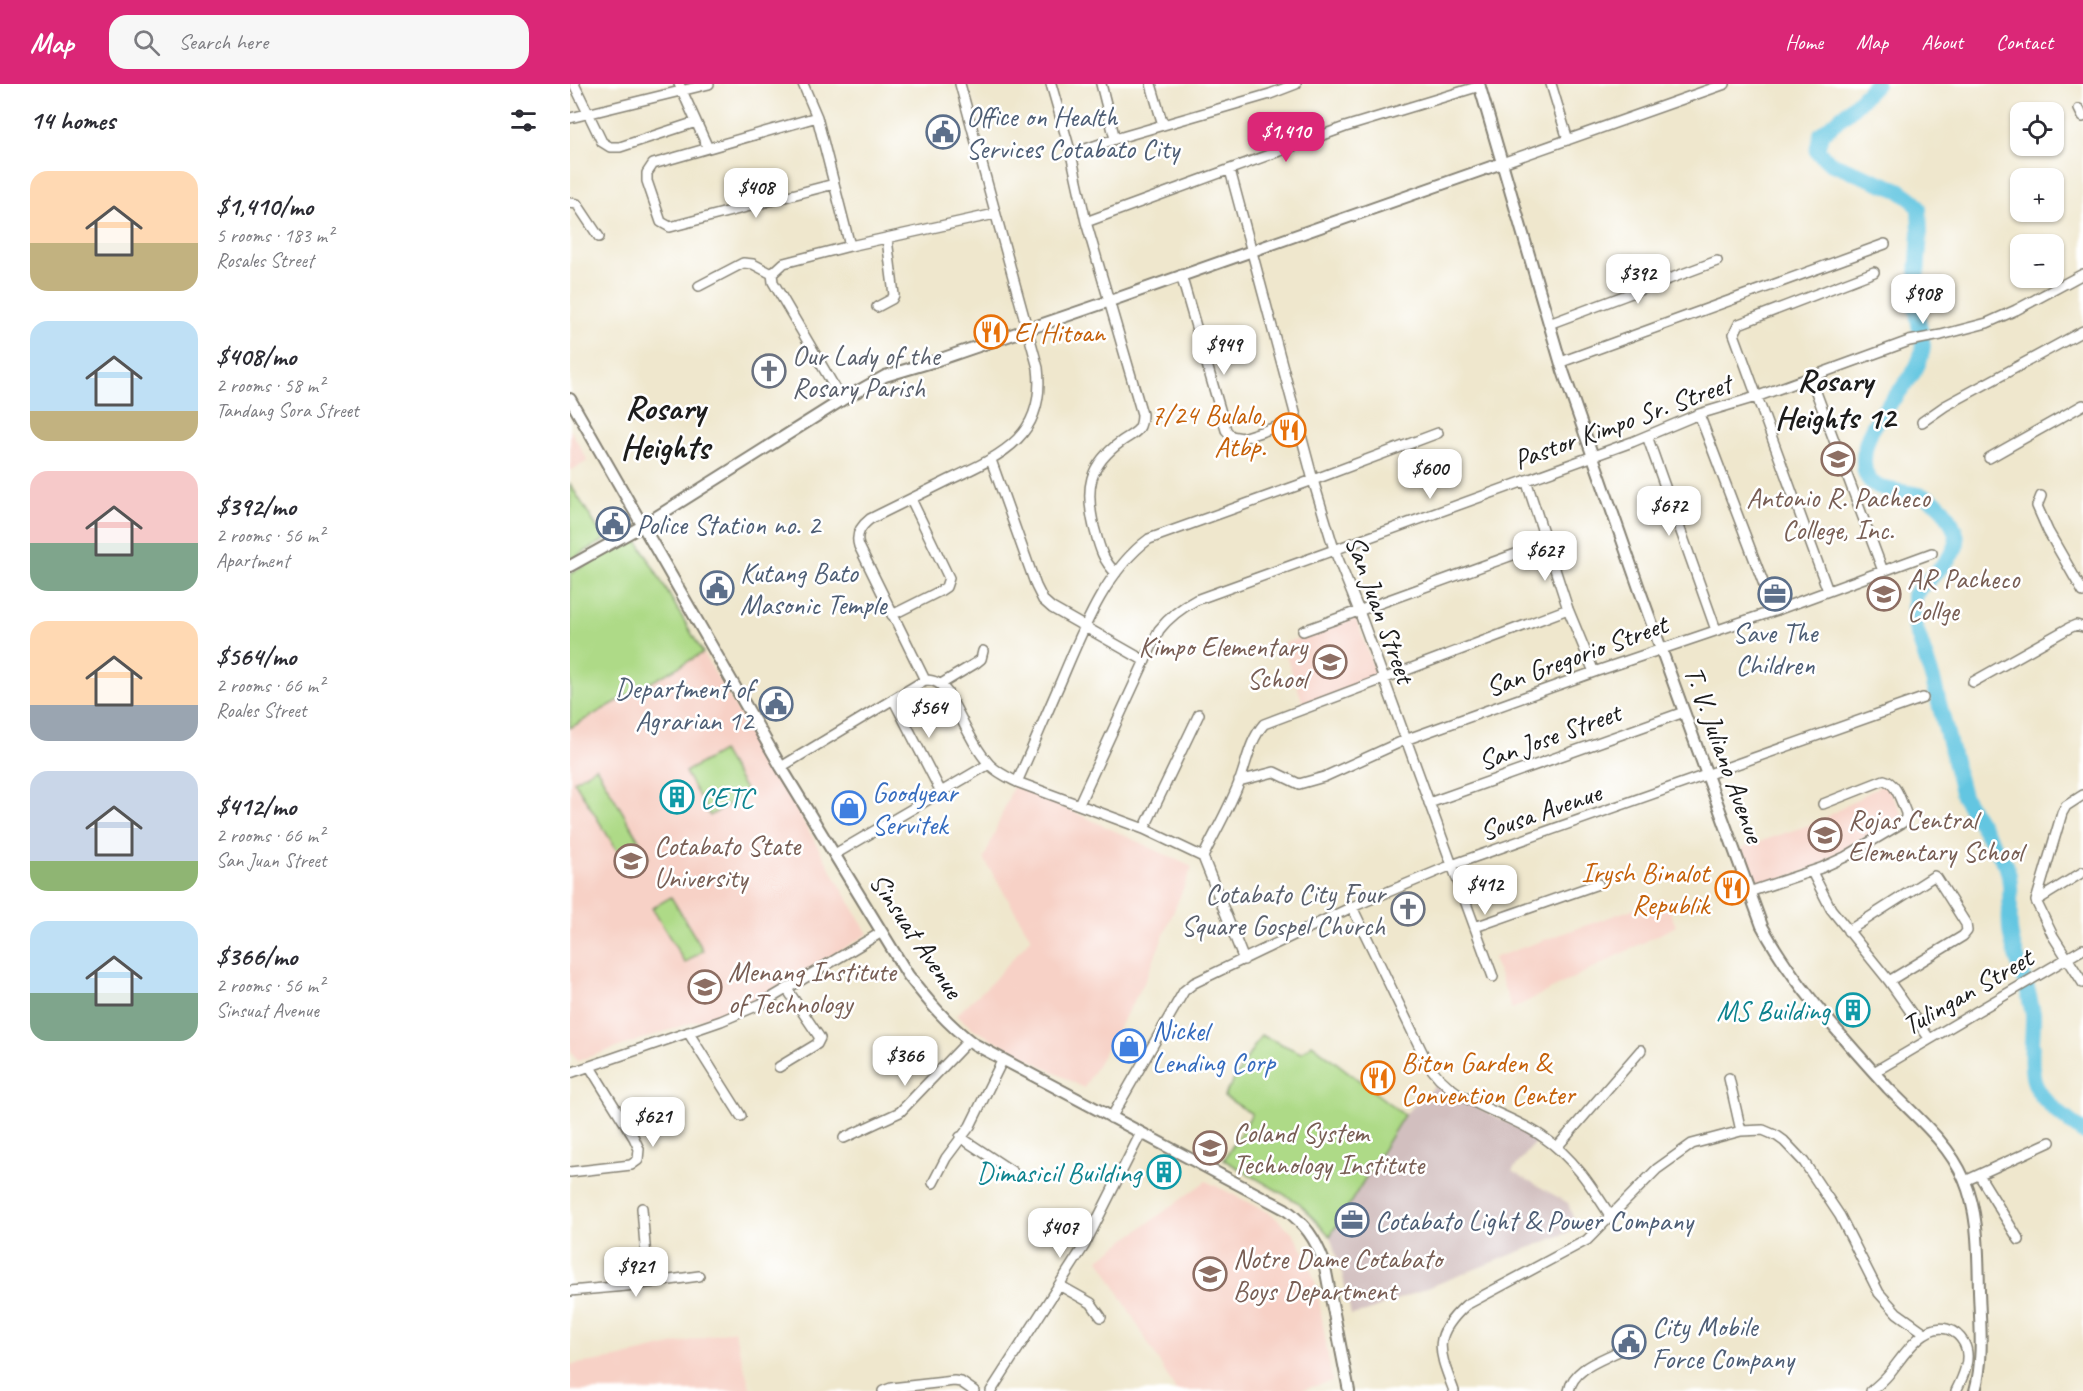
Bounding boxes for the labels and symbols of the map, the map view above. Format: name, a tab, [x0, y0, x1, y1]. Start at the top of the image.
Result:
place label: Office on Health Services Cotabato City	[966, 99, 1182, 166]
pin: $1,410	[1237, 112, 1335, 163]
public building icon: Office on Health Services Cotabato City	[925, 114, 961, 150]
pin: $408	[720, 168, 792, 219]
pin: $392	[1602, 254, 1674, 305]
pin: $908	[1887, 274, 1959, 325]
restaurant icon: El Hitoan	[973, 314, 1009, 350]
place label: El Hitoan	[1014, 315, 1106, 350]
pin: $949	[1188, 325, 1260, 376]
place label: Our Lady of the Rosary Parish	[792, 338, 941, 405]
church icon: Our Lady of the Rosary Parish	[751, 353, 787, 389]
district label: Rosary Heights 12	[1775, 360, 1898, 438]
street label: Pastor Kimpo Sr. Street	[1509, 365, 1739, 477]
district label: Rosary Heights	[621, 386, 713, 468]
place label: 7/24 Bulalo, Atbp.	[1151, 397, 1266, 464]
restaurant icon: 7/24 Bulalo, Atbp.	[1271, 412, 1307, 448]
school or university icon: Antonio R. Pacheco College, Inc.	[1820, 441, 1856, 477]
pin: $600	[1394, 449, 1466, 500]
place label: Antonio R. Pacheco College, Inc.	[1746, 480, 1932, 547]
pin: $672	[1633, 486, 1705, 537]
public building icon: Police Station no. 2	[595, 506, 631, 542]
place label: Police Station no. 2	[636, 507, 822, 542]
street label: San Juan Street	[1338, 531, 1424, 690]
pin: $627	[1509, 531, 1581, 582]
place label: Kutang Bato Masonic Temple	[740, 555, 888, 622]
place label: AR Pacheco Collge	[1907, 561, 2021, 628]
public building icon: Kutang Bato Masonic Temple	[699, 570, 735, 606]
office icon: Save The Children	[1757, 576, 1793, 612]
school or university icon: AR Pacheco Collge	[1866, 576, 1902, 612]
street label: San Gregorio Street	[1481, 606, 1674, 704]
place label: Save The Children	[1733, 615, 1819, 682]
place label: Kimpo Elementary School	[1138, 629, 1312, 696]
school or university icon: Kimpo Elementary School	[1312, 644, 1348, 680]
street label: T. V. Juliano Avenue	[1676, 661, 1773, 849]
place label: Department of Agrarian 12	[615, 671, 759, 738]
public building icon: Department of Agrarian 12	[758, 686, 794, 722]
pin: $564	[893, 688, 965, 739]
street label: San Jose Street	[1473, 694, 1628, 778]
street label: Sousa Avenue	[1475, 774, 1607, 849]
place label: Goodyear Servitek	[872, 775, 959, 842]
building icon: CETC	[659, 779, 695, 815]
place label: CETC	[700, 780, 757, 815]
shop icon: Goodyear Servitek	[831, 790, 867, 826]
place label: Rojas Central Elementary School	[1848, 802, 2028, 869]
school or university icon: Rojas Central Elementary School	[1807, 817, 1843, 853]
place label: Cotabato State University	[654, 828, 802, 895]
school or university icon: Cotabato State University	[613, 843, 649, 879]
place label: Irysh Binalot Republik	[1581, 855, 1712, 922]
pin: $412	[1449, 865, 1521, 916]
street label: Sinsuat Avenue	[862, 866, 972, 1006]
restaurant icon: Irysh Binalot Republik	[1714, 870, 1750, 906]
place label: Cotabato City Four Square Gospel Church	[1181, 876, 1387, 943]
church icon: Cotabato City Four Square Gospel Church	[1390, 891, 1426, 927]
street label: Tulingan Street	[1896, 939, 2041, 1043]
place label: Menang Institute of Technology	[728, 954, 898, 1021]
school or university icon: Menang Institute of Technology	[687, 969, 723, 1005]
building icon: MS Building	[1835, 992, 1871, 1028]
place label: MS Building	[1717, 993, 1831, 1028]
place label: Nickel Lending Corp	[1152, 1013, 1277, 1080]
shop icon: Nickel Lending Corp	[1111, 1028, 1147, 1064]
pin: $366	[869, 1036, 941, 1087]
place label: Biton Garden & Convention Center	[1401, 1045, 1577, 1112]
restaurant icon: Biton Garden & Convention Center	[1360, 1060, 1396, 1096]
pin: $621	[617, 1097, 689, 1148]
place label: Coland System Technology Institute	[1233, 1115, 1426, 1182]
school or university icon: Coland System Technology Institute	[1192, 1130, 1228, 1166]
building icon: Dimasicil Building	[1146, 1154, 1182, 1190]
place label: Dimasicil Building	[977, 1155, 1143, 1190]
office icon: Cotabato Light & Power Company	[1334, 1202, 1370, 1238]
place label: Cotabato Light & Power Company	[1375, 1203, 1695, 1238]
pin: $407	[1024, 1208, 1096, 1259]
place label: Notre Dame Cotabato Boys Department	[1233, 1241, 1445, 1308]
pin: $921	[600, 1247, 672, 1298]
school or university icon: Notre Dame Cotabato Boys Department	[1192, 1256, 1228, 1292]
place label: City Mobile Force Company	[1652, 1309, 1796, 1376]
public building icon: City Mobile Force Company	[1611, 1324, 1647, 1360]

